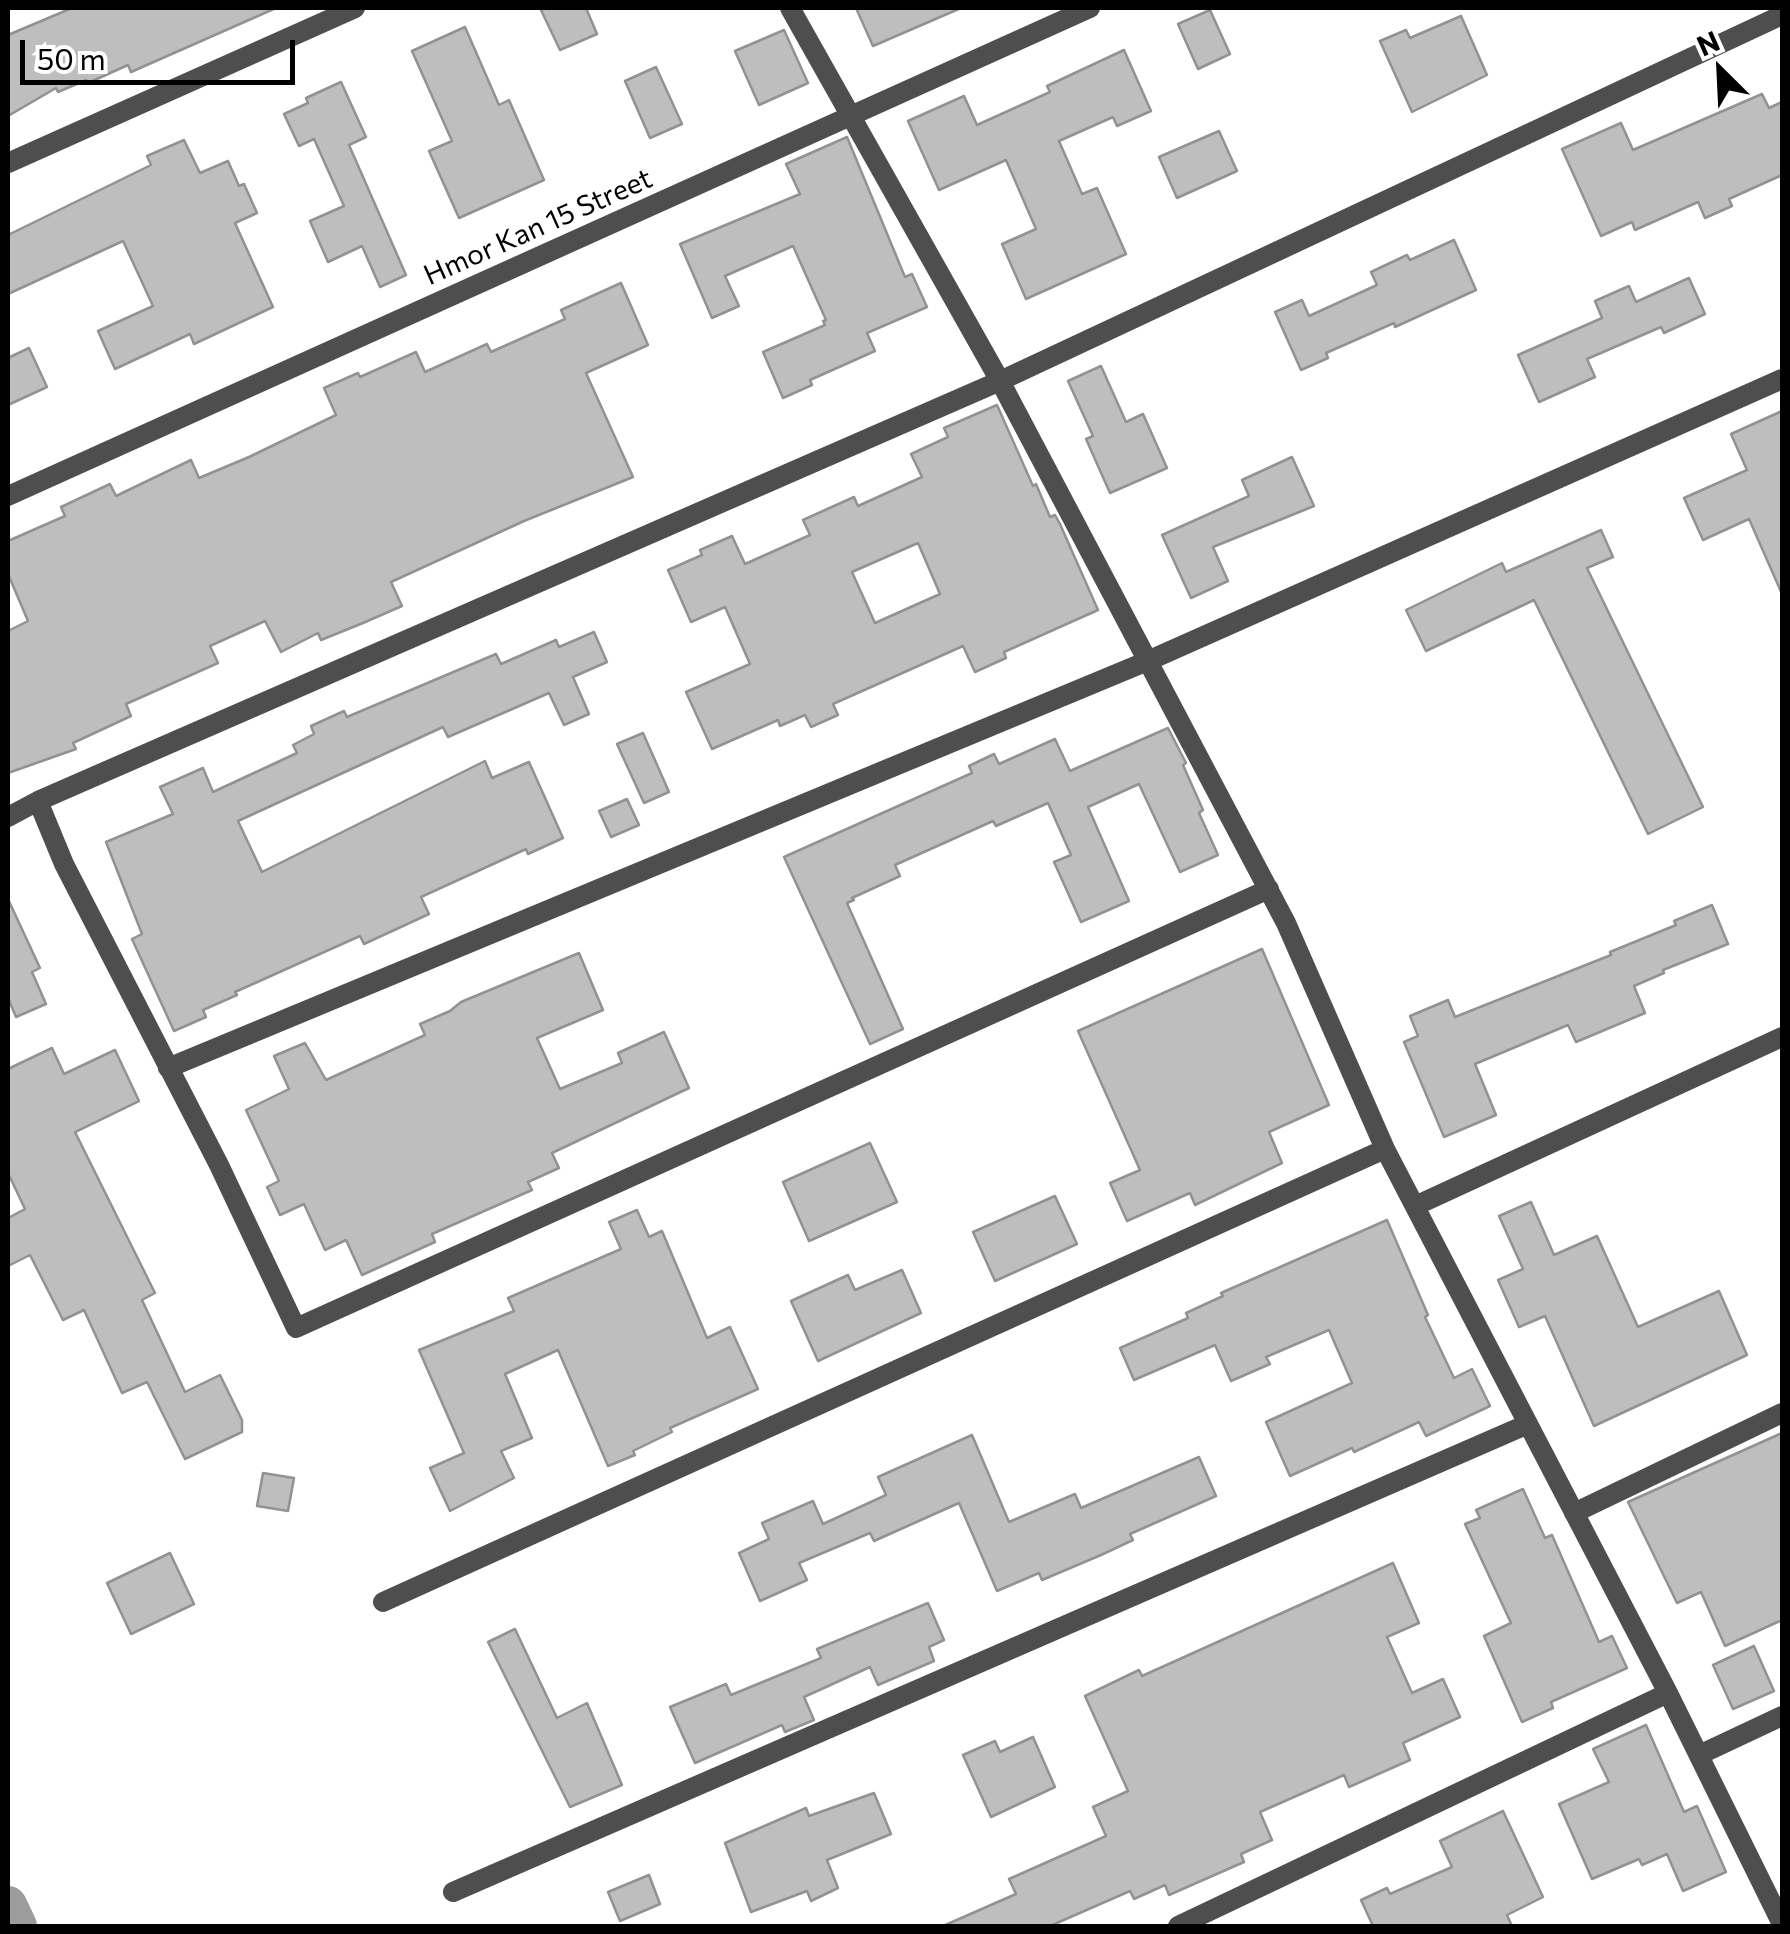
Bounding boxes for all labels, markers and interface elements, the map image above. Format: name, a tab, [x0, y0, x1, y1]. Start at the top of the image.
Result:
scale bar	[25, 20, 300, 82]
north arrow	[1670, 20, 1770, 120]
text: N	[1691, 23, 1724, 62]
text: 50 m	[37, 39, 106, 76]
street label: Hmor Kan 15 Street	[419, 162, 657, 292]

